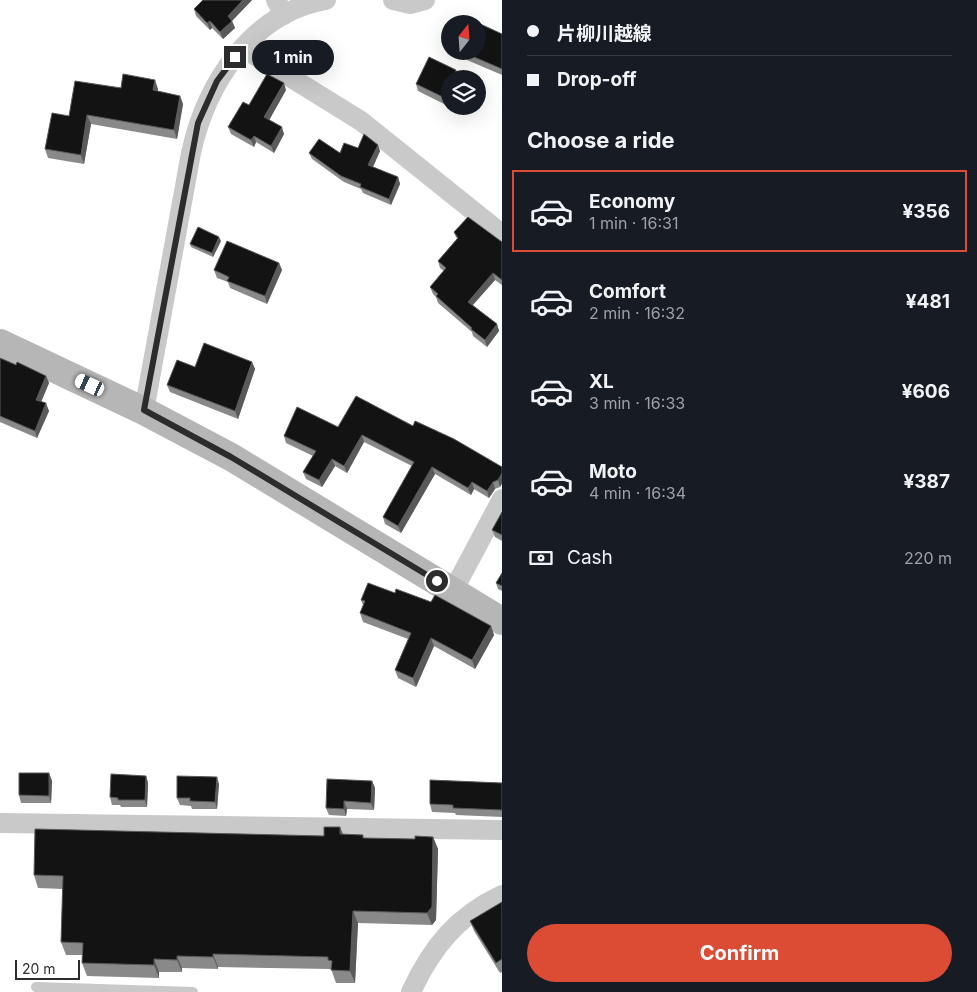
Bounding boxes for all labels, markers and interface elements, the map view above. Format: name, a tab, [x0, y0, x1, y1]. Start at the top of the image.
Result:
north arrow	[441, 15, 486, 60]
map controls	[441, 15, 486, 115]
text: 片柳川越線	[557, 22, 652, 45]
callout: 1 min	[252, 40, 335, 74]
route end	[224, 46, 246, 68]
text: 1 min	[273, 47, 313, 67]
text: Drop-off	[557, 68, 637, 91]
button: layers	[441, 70, 486, 115]
text: Choose a ride	[527, 127, 675, 153]
icon: car	[529, 189, 574, 234]
text: Economy	[589, 190, 675, 213]
text: ¥356	[902, 200, 950, 223]
text: 1 min · 16:31	[589, 213, 678, 233]
icon: car	[529, 279, 574, 324]
text: Comfort	[589, 280, 666, 303]
text: ¥481	[906, 290, 950, 313]
text: 2 min · 16:32	[589, 303, 685, 323]
icon: car	[529, 369, 574, 414]
text: XL	[589, 370, 614, 393]
car	[73, 372, 106, 398]
text: ¥606	[902, 380, 950, 403]
text: 3 min · 16:33	[589, 393, 685, 413]
icon: car	[529, 459, 574, 504]
text: Moto	[589, 460, 637, 483]
text: ¥387	[903, 470, 950, 493]
text: 4 min · 16:34	[589, 483, 686, 503]
icon: cash	[527, 544, 555, 572]
text: Cash	[567, 546, 613, 569]
text: 220 m	[904, 548, 952, 568]
route start	[426, 570, 448, 592]
button: Confirm	[527, 924, 952, 982]
scale bar	[15, 957, 80, 980]
text: 20 m	[22, 960, 56, 977]

